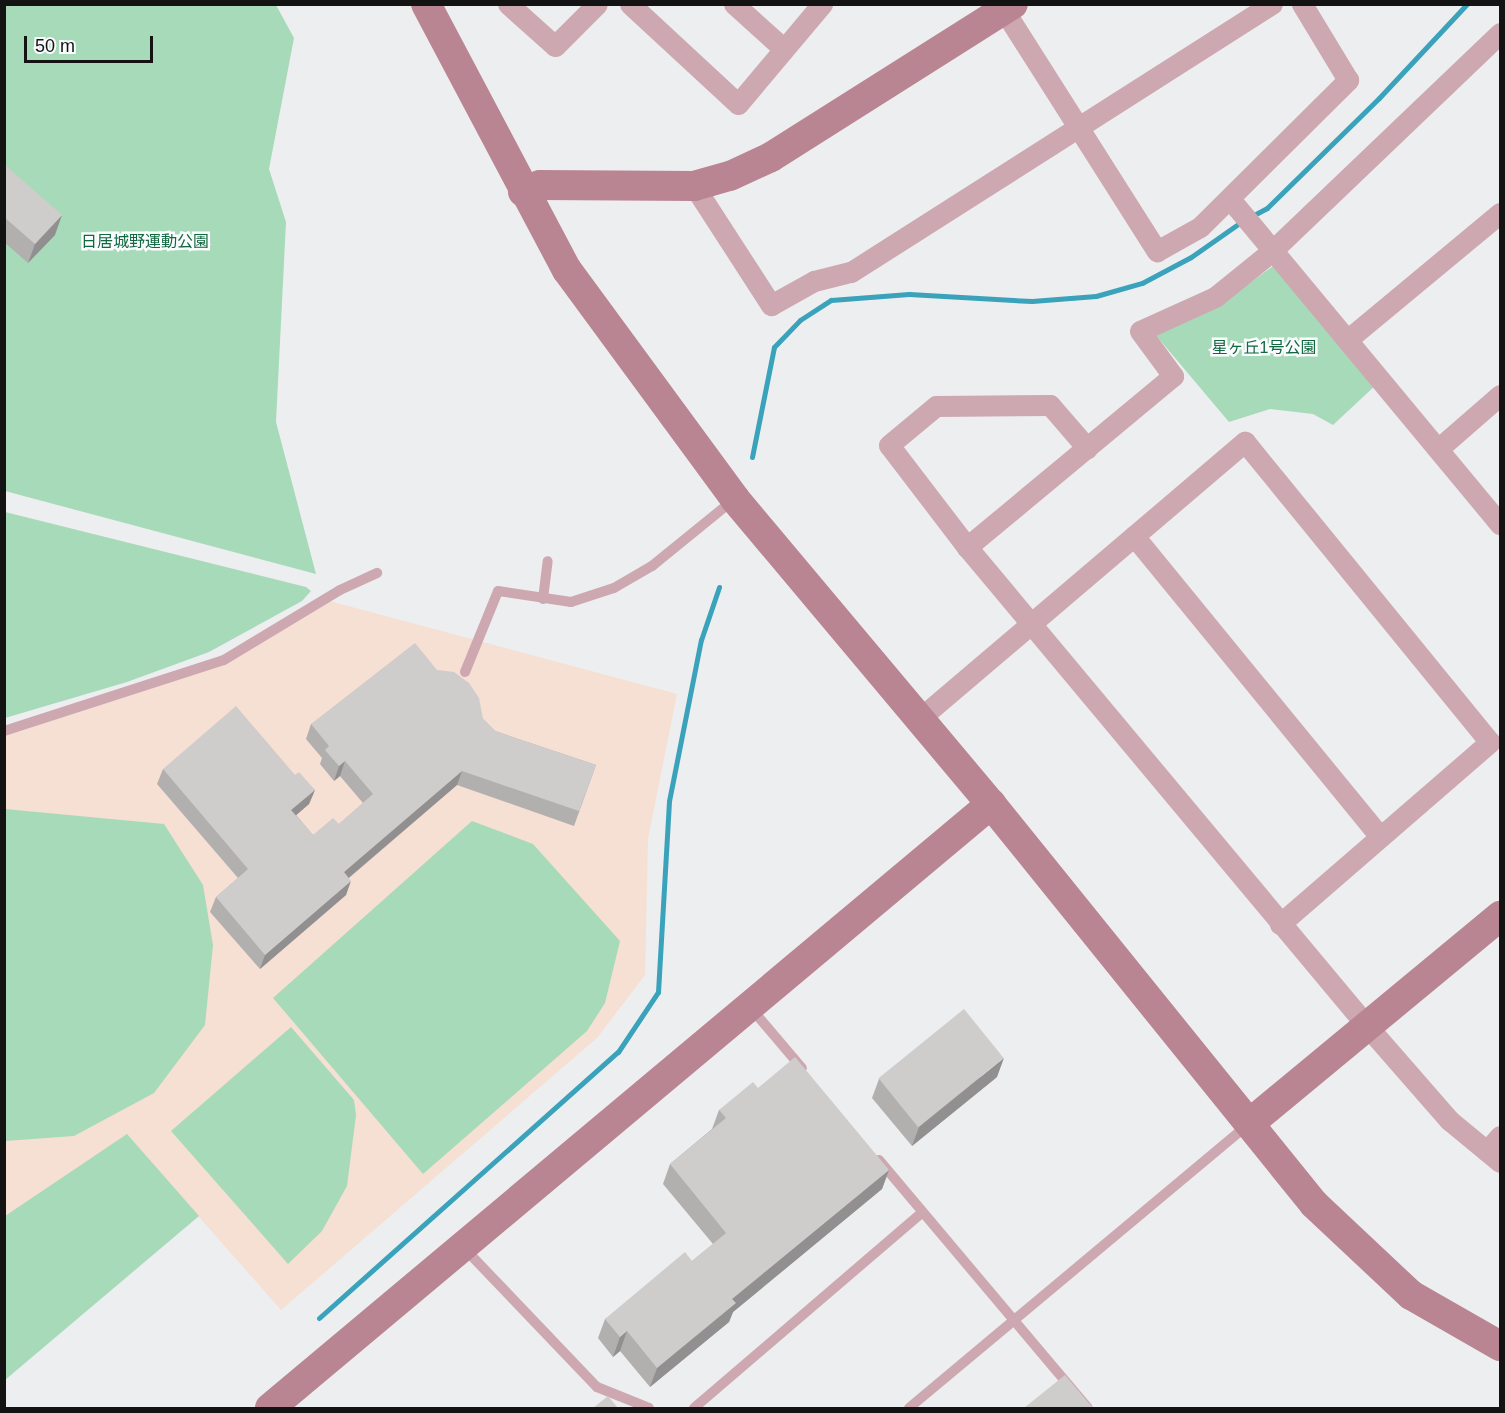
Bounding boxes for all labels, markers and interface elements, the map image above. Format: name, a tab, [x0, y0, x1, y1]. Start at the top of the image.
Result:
scale bar	[27, 24, 156, 62]
text: 50 m	[35, 36, 75, 56]
park label: 日居城野運動公園	[81, 232, 209, 252]
park label: 星ヶ丘1号公園	[1212, 338, 1316, 358]

